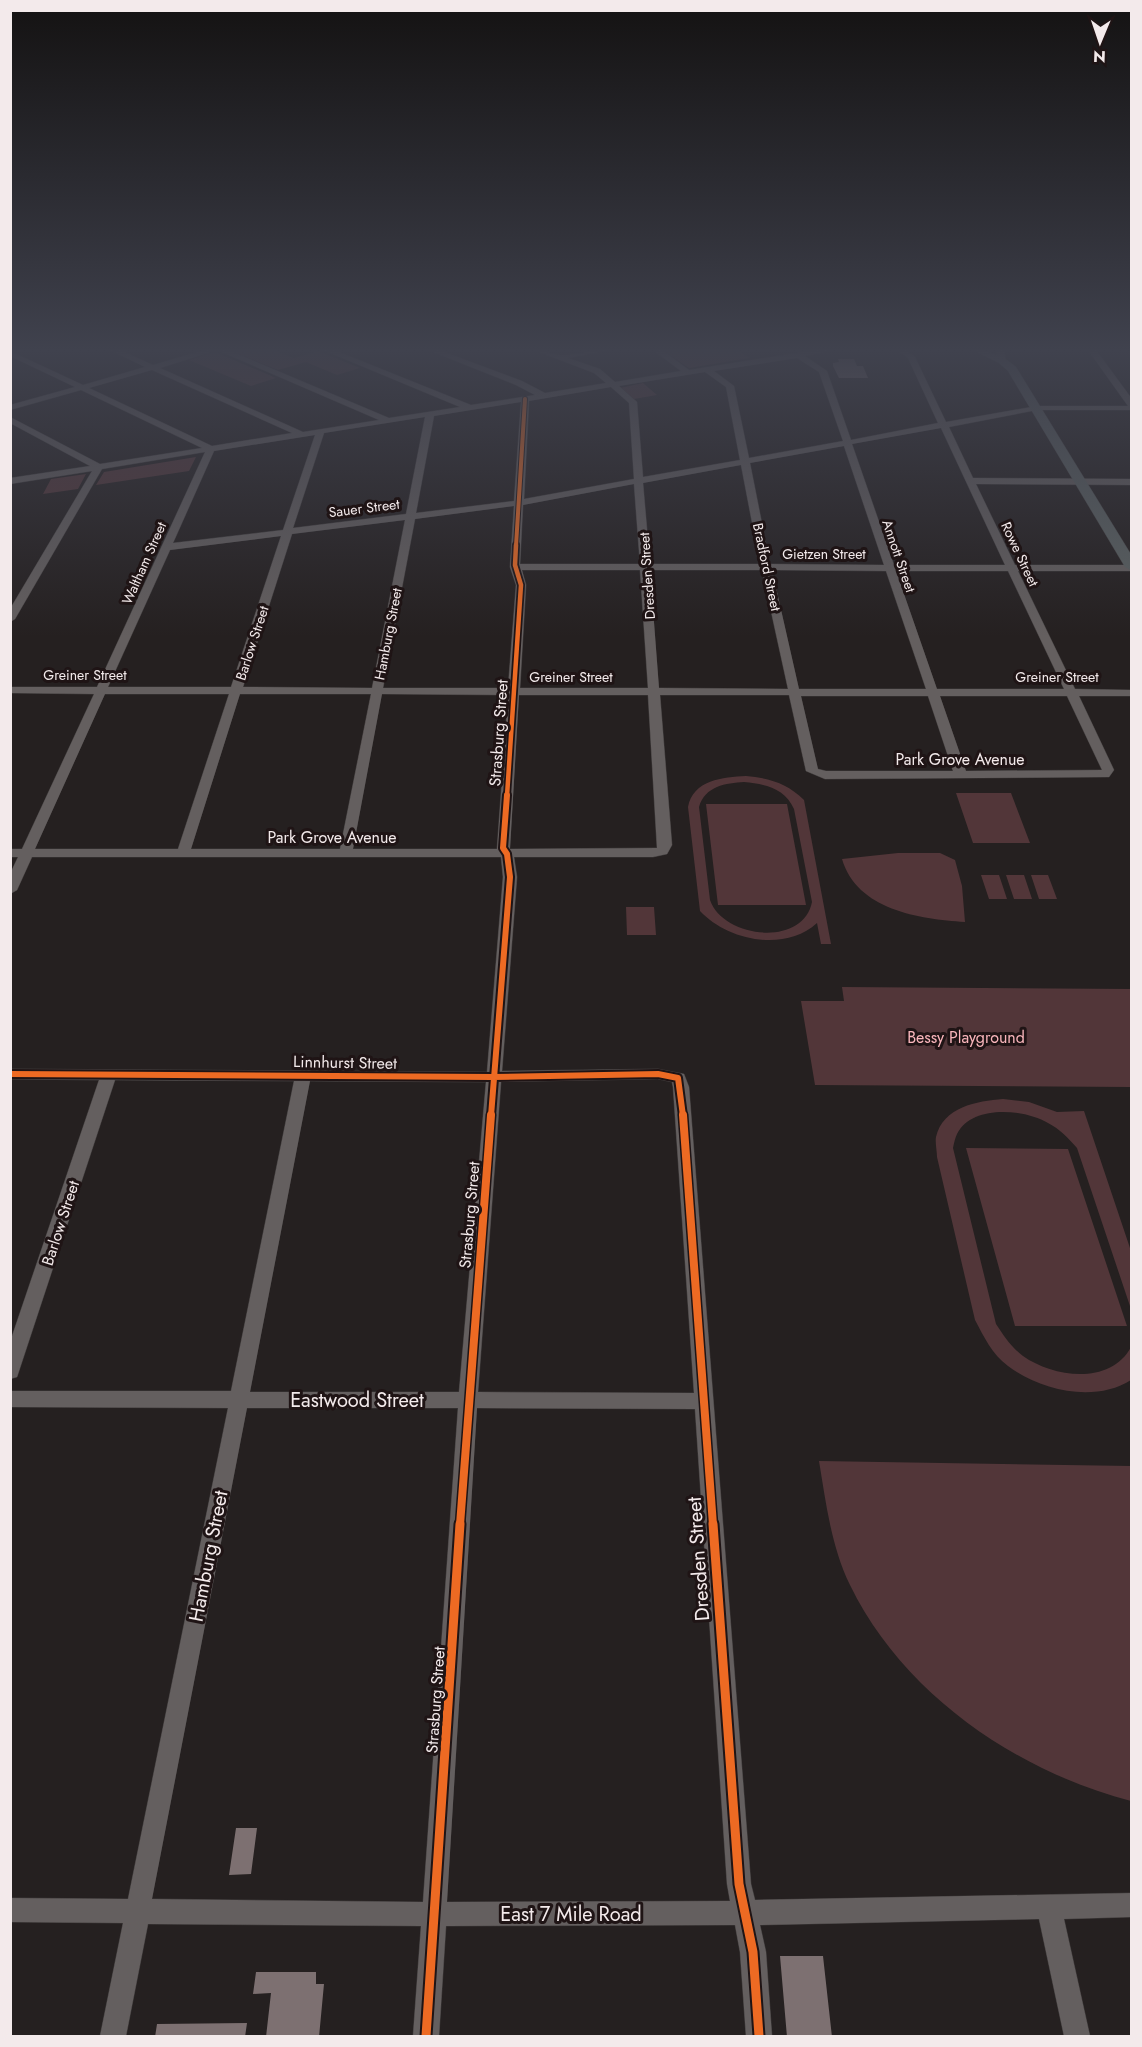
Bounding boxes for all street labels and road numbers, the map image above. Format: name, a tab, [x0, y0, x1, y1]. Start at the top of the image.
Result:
street label: Sauer Street	[327, 494, 401, 522]
street label: Annott Street	[877, 517, 921, 596]
street label: Waltham Street	[117, 518, 171, 607]
street label: Rowe Street	[996, 518, 1044, 590]
street label: Bradford Street	[748, 521, 786, 613]
street label: Dresden Street	[634, 531, 660, 620]
street label: Gietzen Street	[782, 544, 866, 564]
street label: Hamburg Street	[369, 586, 407, 682]
street label: Barlow Street	[231, 603, 274, 683]
street label: Greiner Street	[43, 665, 127, 685]
street label: Greiner Street	[529, 667, 613, 687]
street label: Greiner Street	[1015, 667, 1099, 687]
street label: Strasburg Street	[483, 679, 514, 787]
street label: Park Grove Avenue	[895, 748, 1025, 771]
street label: Park Grove Avenue	[267, 826, 397, 849]
street label: Linnhurst Street	[293, 1050, 397, 1075]
street label: Strasburg Street	[453, 1161, 486, 1269]
street label: Barlow Street	[36, 1178, 85, 1269]
street label: Eastwood Street	[290, 1386, 424, 1415]
street label: Hamburg Street	[182, 1488, 235, 1624]
street label: Dresden Street	[680, 1496, 717, 1622]
street label: Strasburg Street	[420, 1646, 451, 1754]
street label: East 7 Mile Road	[500, 1900, 642, 1929]

